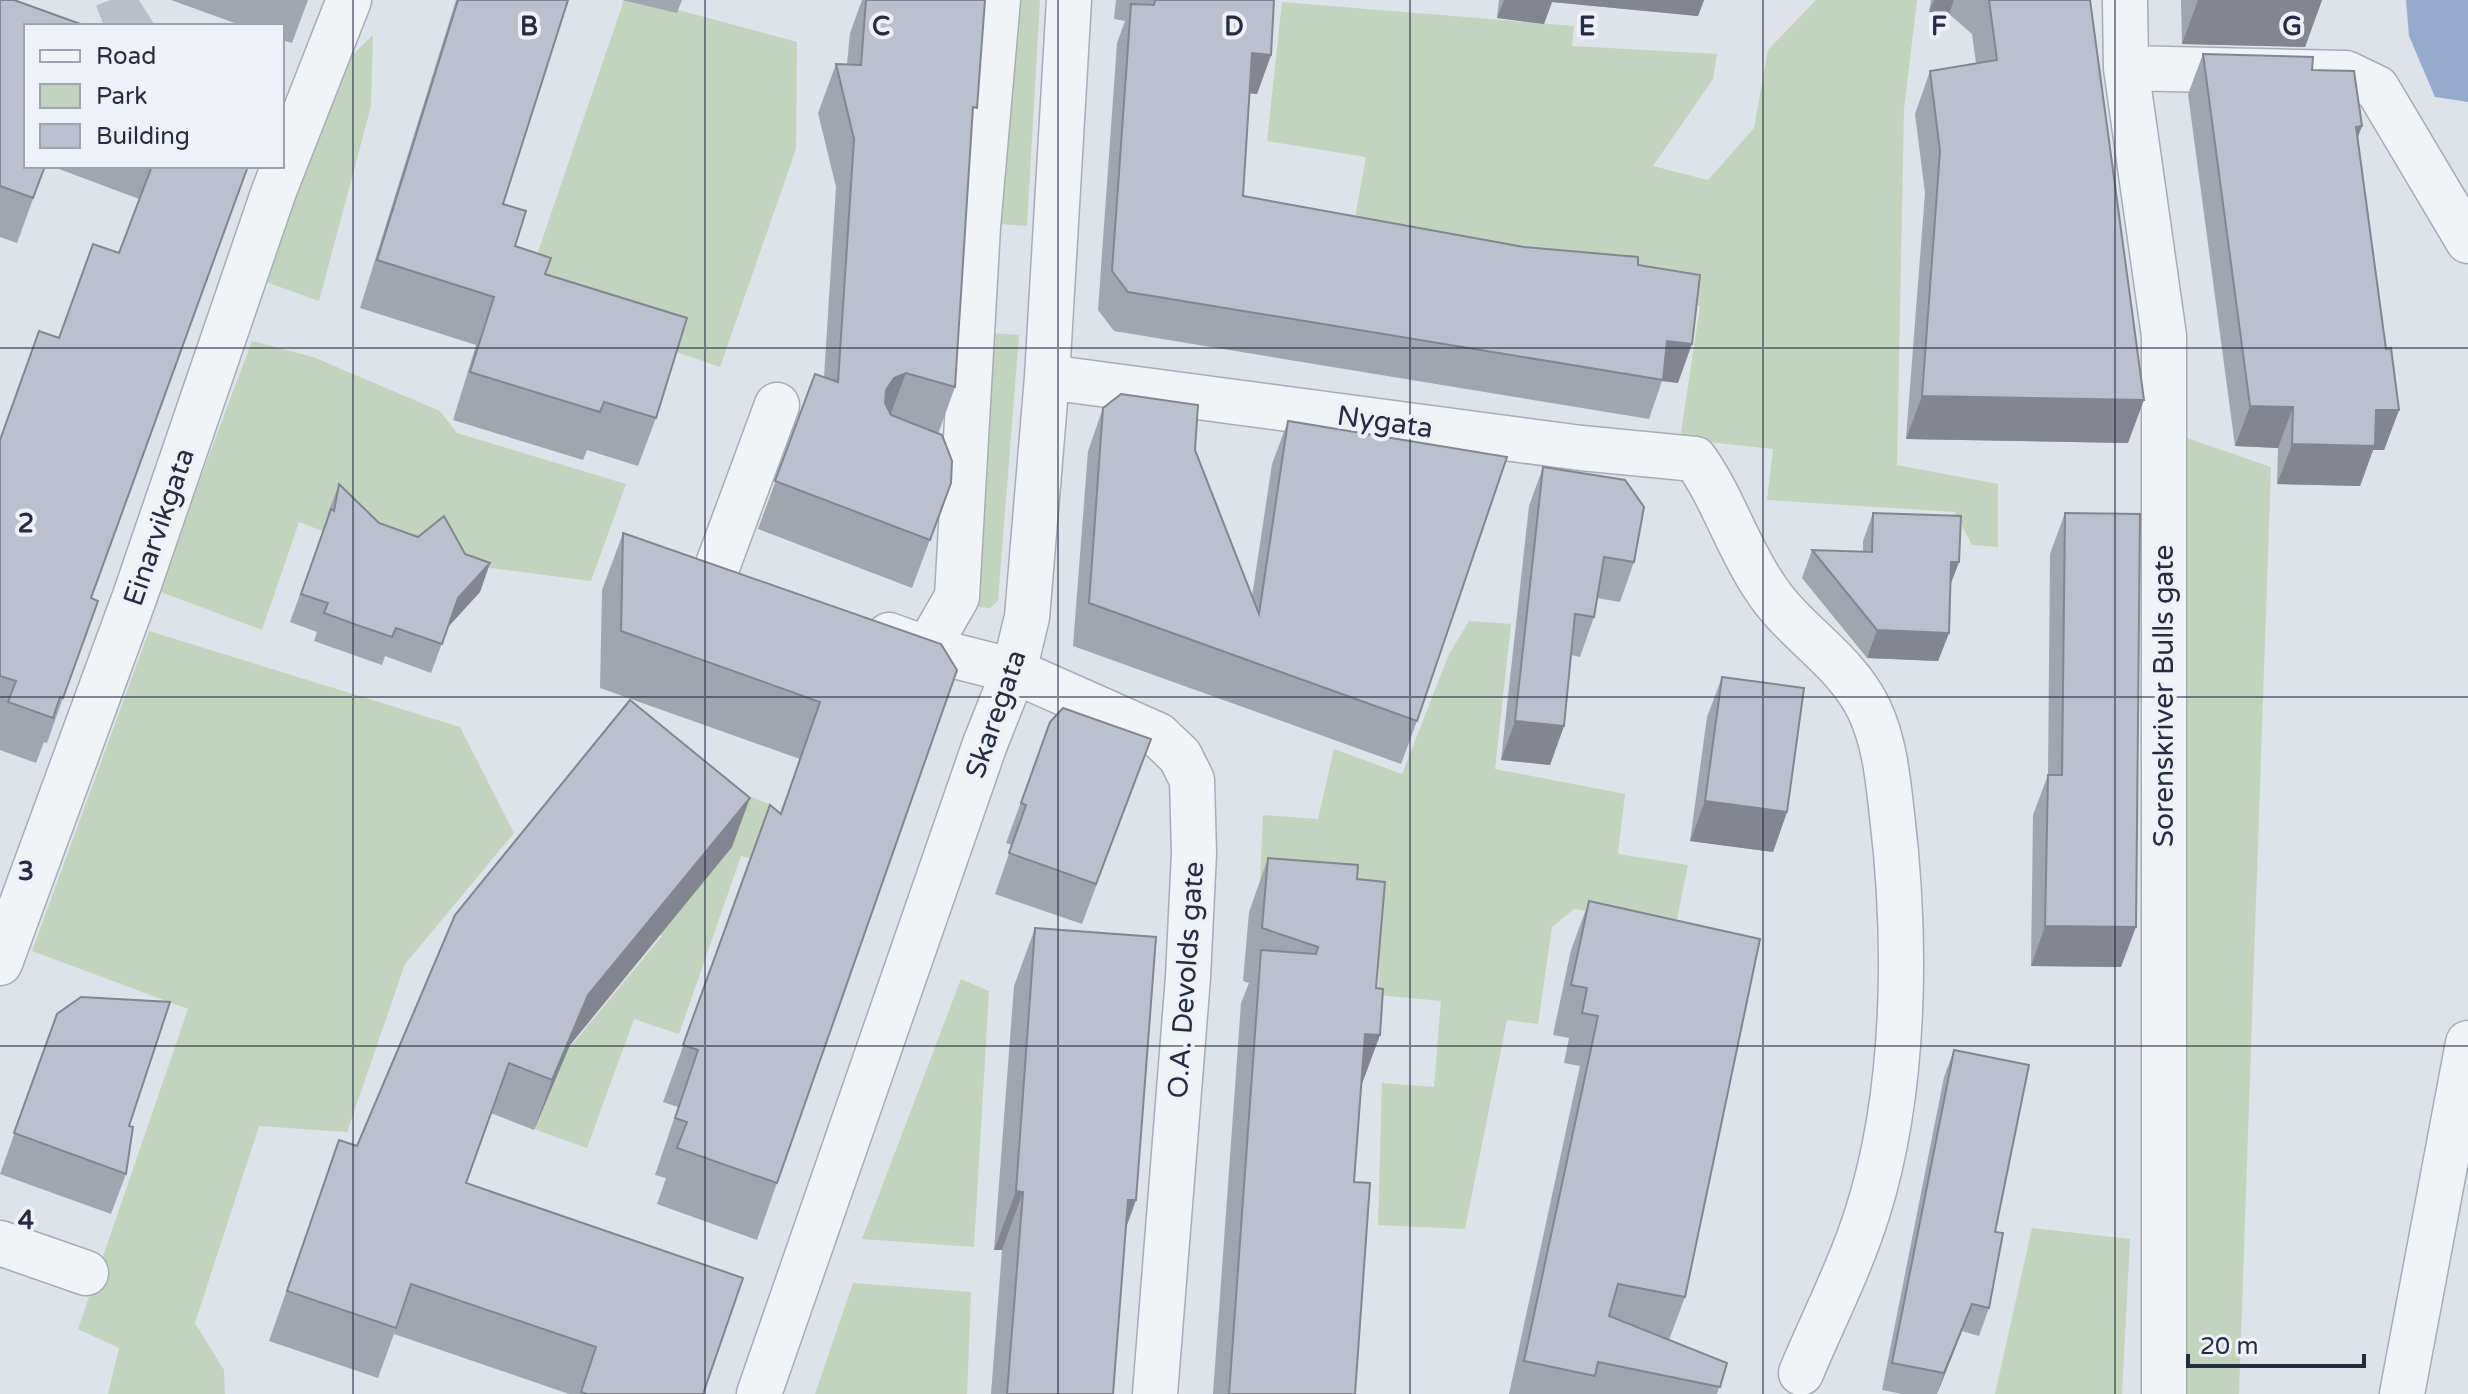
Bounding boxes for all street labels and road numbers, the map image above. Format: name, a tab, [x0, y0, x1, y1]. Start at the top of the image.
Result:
street label: Nygata	[1335, 398, 1435, 446]
street label: Einarvikgata	[116, 444, 202, 610]
street label: Sorenskriver Bulls gate	[2147, 545, 2181, 847]
street label: Skaregata	[958, 645, 1034, 783]
street label: O.A. Devolds gate	[1161, 860, 1211, 1100]

